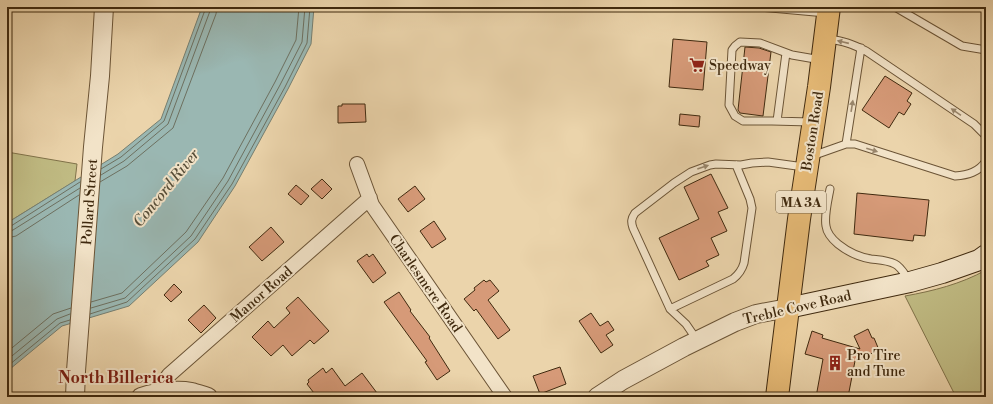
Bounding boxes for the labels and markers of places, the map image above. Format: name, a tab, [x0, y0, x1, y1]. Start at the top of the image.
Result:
supermarket icon: Speedway	[688, 56, 706, 74]
place label: Speedway	[709, 57, 771, 75]
place label: Pro Tire and Tune	[847, 347, 905, 381]
building icon: Pro Tire and Tune	[826, 354, 844, 372]

